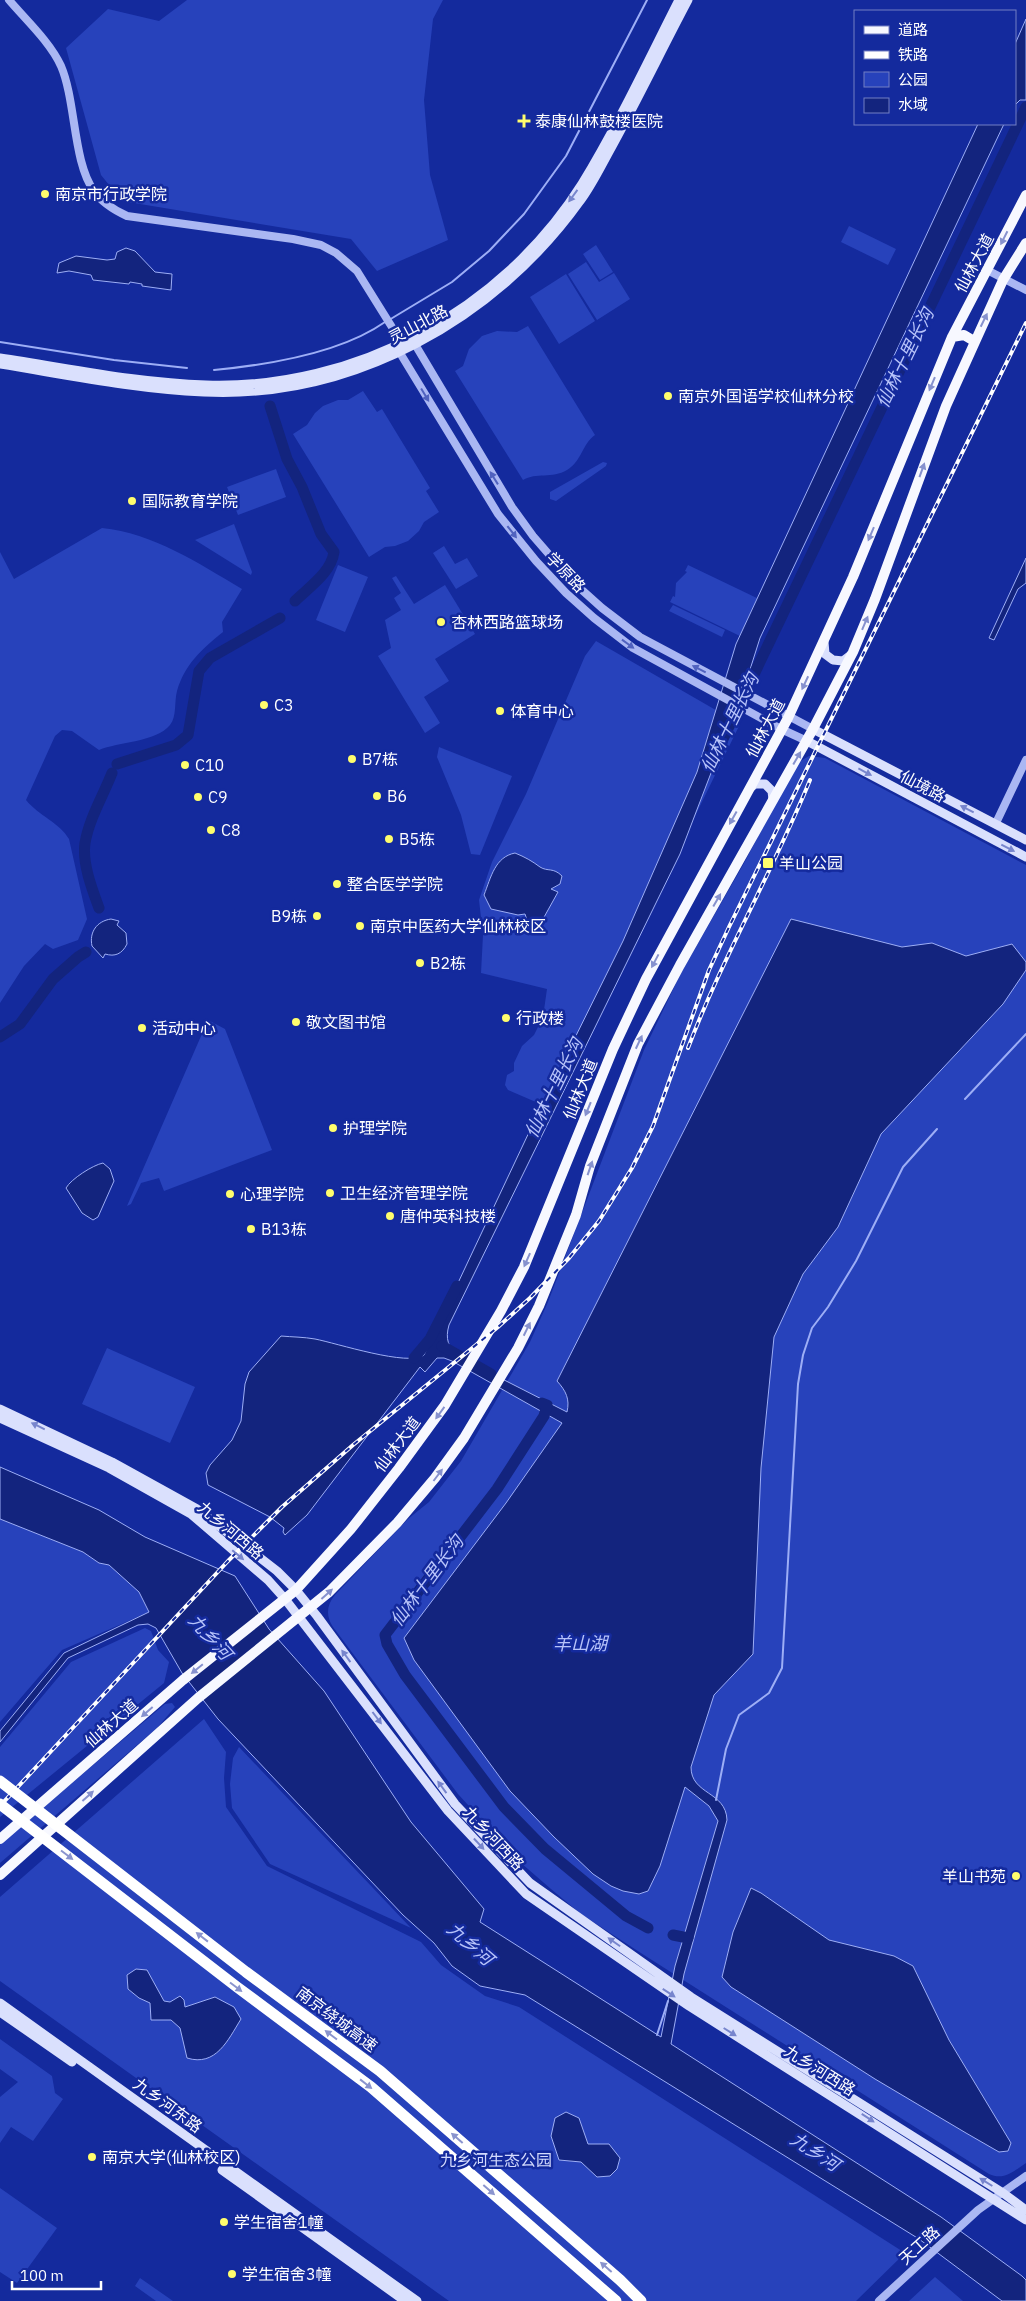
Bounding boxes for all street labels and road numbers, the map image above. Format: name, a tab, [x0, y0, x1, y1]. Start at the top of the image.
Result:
street label: 仙林大道	[950, 230, 998, 296]
street label: 灵山北路	[385, 300, 451, 348]
street label: 学原路	[542, 548, 590, 596]
street label: 仙林大道	[741, 695, 789, 761]
street label: 仙境路	[897, 766, 949, 806]
street label: 仙林大道	[559, 1056, 601, 1122]
street label: 仙林大道	[370, 1412, 424, 1476]
street label: 九乡河西路	[194, 1497, 268, 1563]
street label: 仙林大道	[80, 1694, 142, 1752]
street label: 九乡河西路	[459, 1802, 529, 1874]
street label: 南京绕城高速	[293, 1982, 381, 2056]
street label: 九乡河西路	[781, 2040, 859, 2100]
street label: 九乡河东路	[130, 2073, 206, 2137]
street label: 天工路	[894, 2222, 944, 2268]

